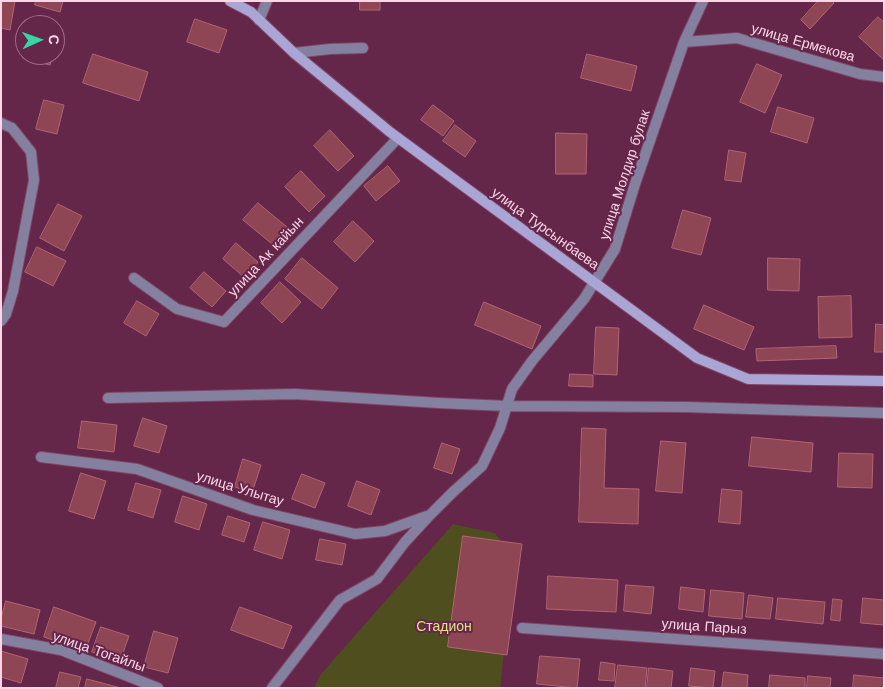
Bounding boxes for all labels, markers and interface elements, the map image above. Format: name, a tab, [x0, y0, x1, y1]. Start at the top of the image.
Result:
north arrow	[15, 15, 65, 65]
street label: улица Ермекова	[749, 20, 857, 66]
text: С	[46, 34, 62, 45]
street label: улица Молдир булак	[596, 108, 654, 242]
street label: улица Турсынбаева	[488, 184, 602, 274]
street label: улица Ак кайын	[225, 213, 307, 301]
street label: улица Улытау	[194, 468, 286, 510]
street label: улица Парыз	[661, 616, 747, 638]
park label: Стадион	[416, 619, 472, 635]
street label: улица Тогайлы	[50, 628, 148, 676]

